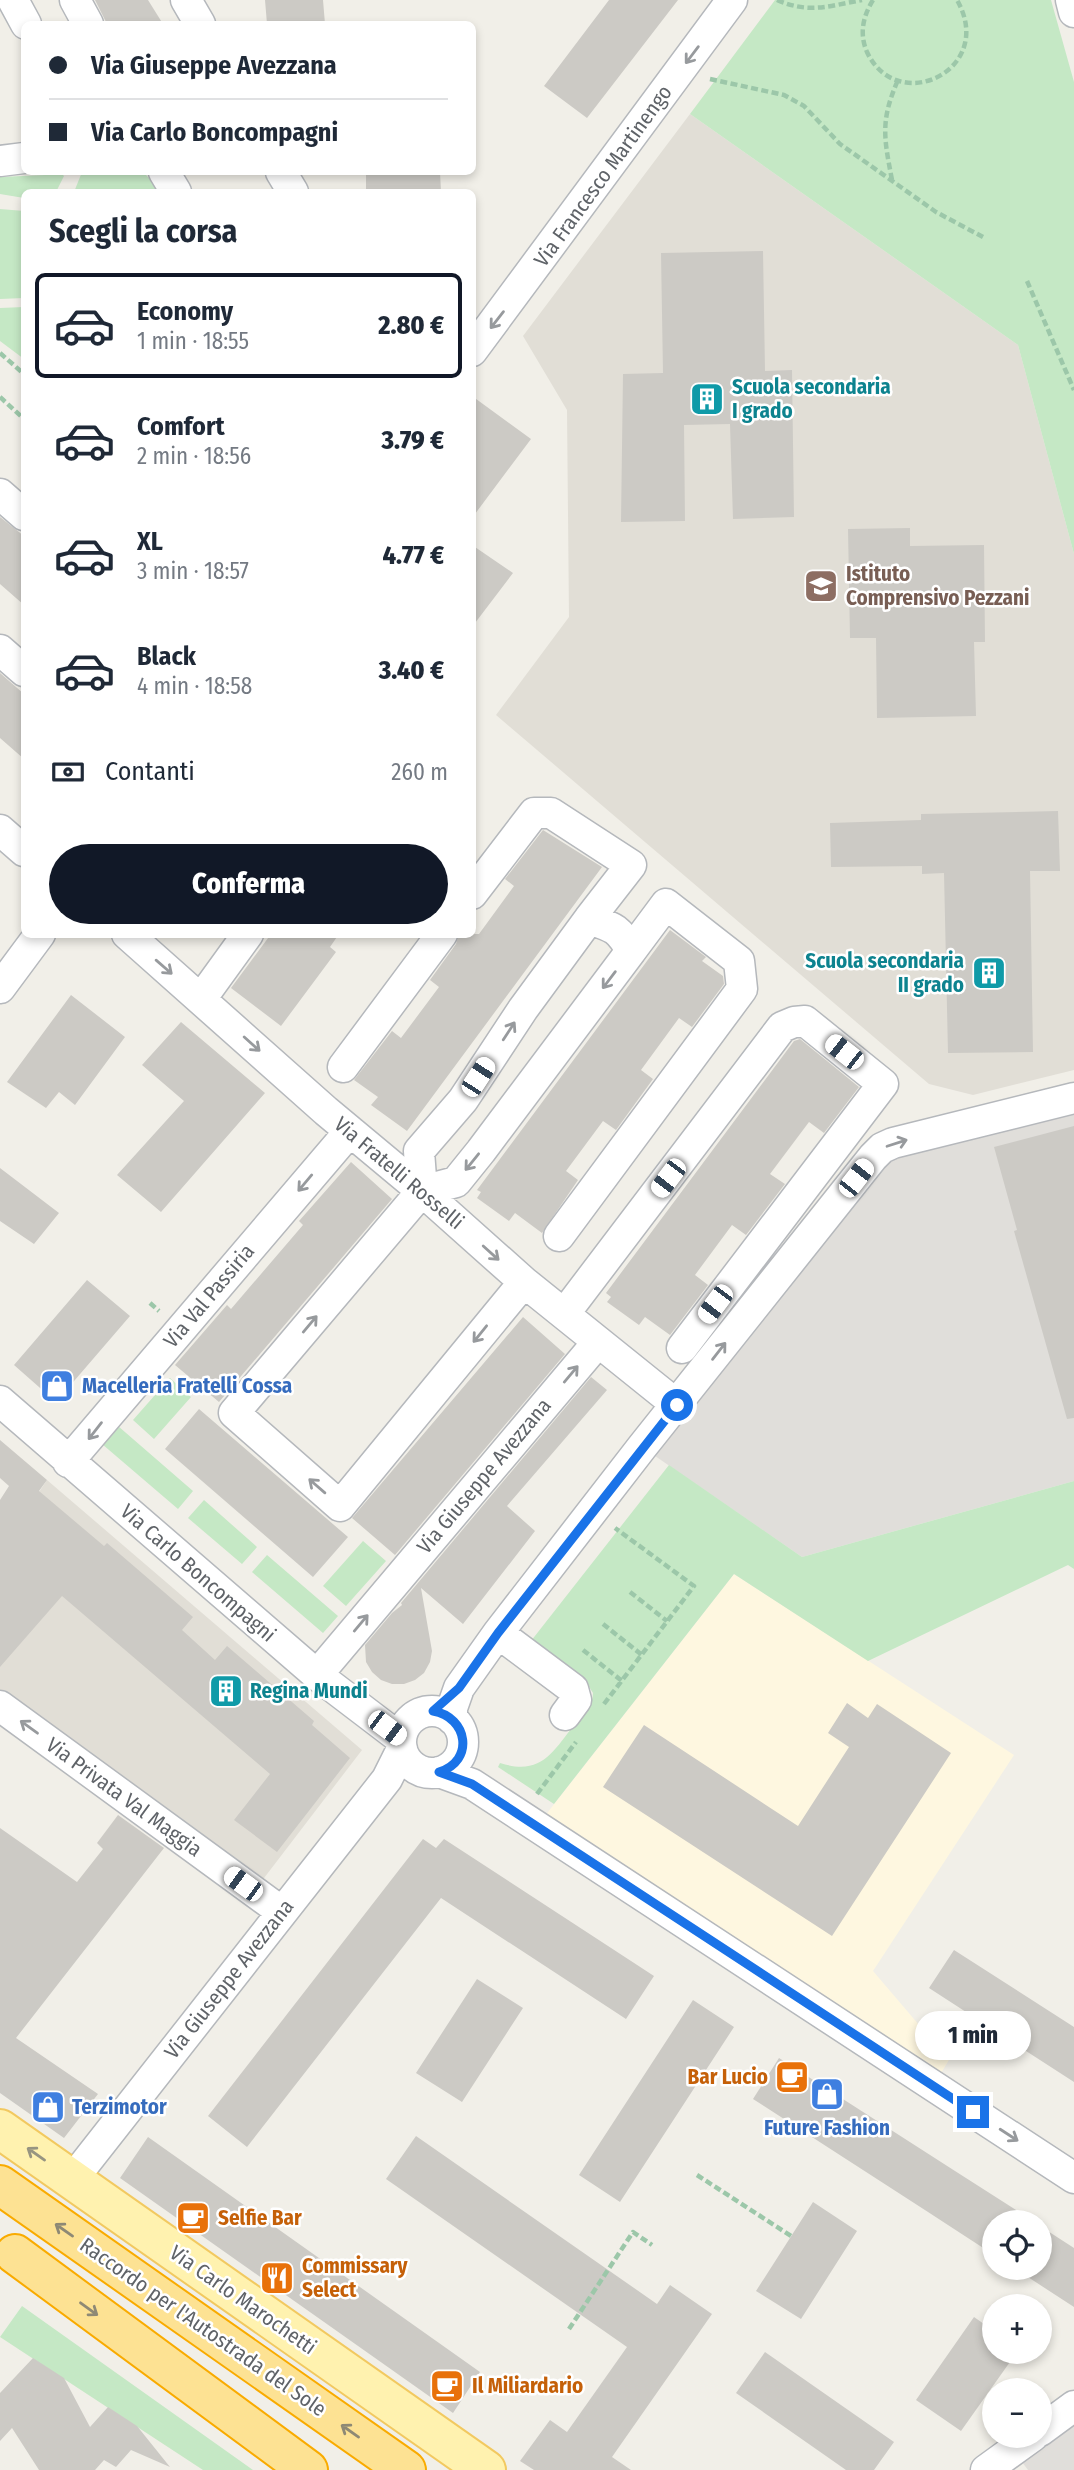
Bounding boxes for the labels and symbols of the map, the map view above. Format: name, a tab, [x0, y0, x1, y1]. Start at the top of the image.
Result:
one-way arrow	[684, 45, 699, 64]
street label: Via Francesco Martinengo	[528, 80, 678, 272]
one-way arrow	[489, 310, 504, 329]
place label: Scuola secondaria I grado	[732, 374, 891, 424]
building icon: Scuola secondaria I grado	[688, 380, 726, 418]
place label: Istituto Comprensivo Pezzani	[846, 561, 1029, 611]
school or university icon: Istituto Comprensivo Pezzani	[802, 567, 840, 605]
place label: Scuola secondaria II grado	[805, 948, 964, 998]
building icon: Scuola secondaria II grado	[970, 954, 1008, 992]
one-way arrow	[155, 958, 173, 974]
one-way arrow	[601, 971, 616, 989]
one-way arrow	[502, 1022, 516, 1041]
car	[821, 1031, 868, 1073]
one-way arrow	[243, 1036, 260, 1053]
car	[458, 1054, 499, 1100]
street label: Via Fratelli Rosselli	[329, 1111, 469, 1235]
one-way arrow	[885, 1136, 907, 1148]
one-way arrow	[464, 1152, 479, 1170]
car	[647, 1155, 690, 1201]
car	[835, 1155, 878, 1201]
one-way arrow	[298, 1173, 313, 1191]
street label: Via Val Passiria	[158, 1239, 260, 1353]
one-way arrow	[482, 1244, 499, 1261]
car	[694, 1281, 737, 1327]
one-way arrow	[302, 1315, 318, 1333]
one-way arrow	[472, 1325, 488, 1343]
one-way arrow	[711, 1343, 726, 1361]
one-way arrow	[562, 1365, 578, 1383]
shop icon: Macelleria Fratelli Cossa	[38, 1367, 76, 1405]
place label: Macelleria Fratelli Cossa	[82, 1373, 292, 1399]
route start	[661, 1389, 693, 1421]
street label: Via Giuseppe Avezzana	[411, 1393, 557, 1559]
one-way arrow	[87, 1421, 102, 1439]
one-way arrow	[308, 1478, 326, 1494]
street label: Via Carlo Boncompagni	[115, 1498, 281, 1648]
one-way arrow	[353, 1614, 369, 1632]
building icon: Regina Mundi	[207, 1672, 245, 1710]
place label: Regina Mundi	[250, 1678, 368, 1704]
car	[364, 1707, 411, 1749]
one-way arrow	[20, 1720, 39, 1735]
street label: Via Privata Val Maggia	[41, 1732, 207, 1862]
car	[220, 1863, 267, 1905]
street label: Via Giuseppe Avezzana	[159, 1894, 299, 2064]
callout: 1 min	[915, 2010, 1031, 2060]
cafe icon: Bar Lucio	[773, 2058, 811, 2096]
place label: Bar Lucio	[688, 2064, 768, 2090]
shop icon: Future Fashion	[808, 2075, 846, 2113]
shop icon: Terzimotor	[29, 2088, 67, 2126]
place label: Terzimotor	[72, 2094, 167, 2120]
route end	[957, 2096, 989, 2128]
place label: Future Fashion	[764, 2115, 890, 2141]
one-way arrow	[999, 2128, 1018, 2142]
one-way arrow	[27, 2147, 46, 2162]
cafe icon: Selfie Bar	[174, 2199, 212, 2237]
place label: Selfie Bar	[218, 2205, 302, 2231]
one-way arrow	[55, 2223, 74, 2237]
street label: Raccordo per l'Autostrada del Sole	[75, 2232, 331, 2422]
street label: Via Carlo Marochetti	[165, 2240, 321, 2360]
place label: Commissary Select	[302, 2253, 409, 2303]
restaurant icon: Commissary Select	[258, 2259, 296, 2297]
one-way arrow	[80, 2302, 98, 2317]
cafe icon: Il Miliardario	[428, 2367, 466, 2405]
place label: Il Miliardario	[472, 2373, 583, 2399]
one-way arrow	[341, 2424, 360, 2438]

